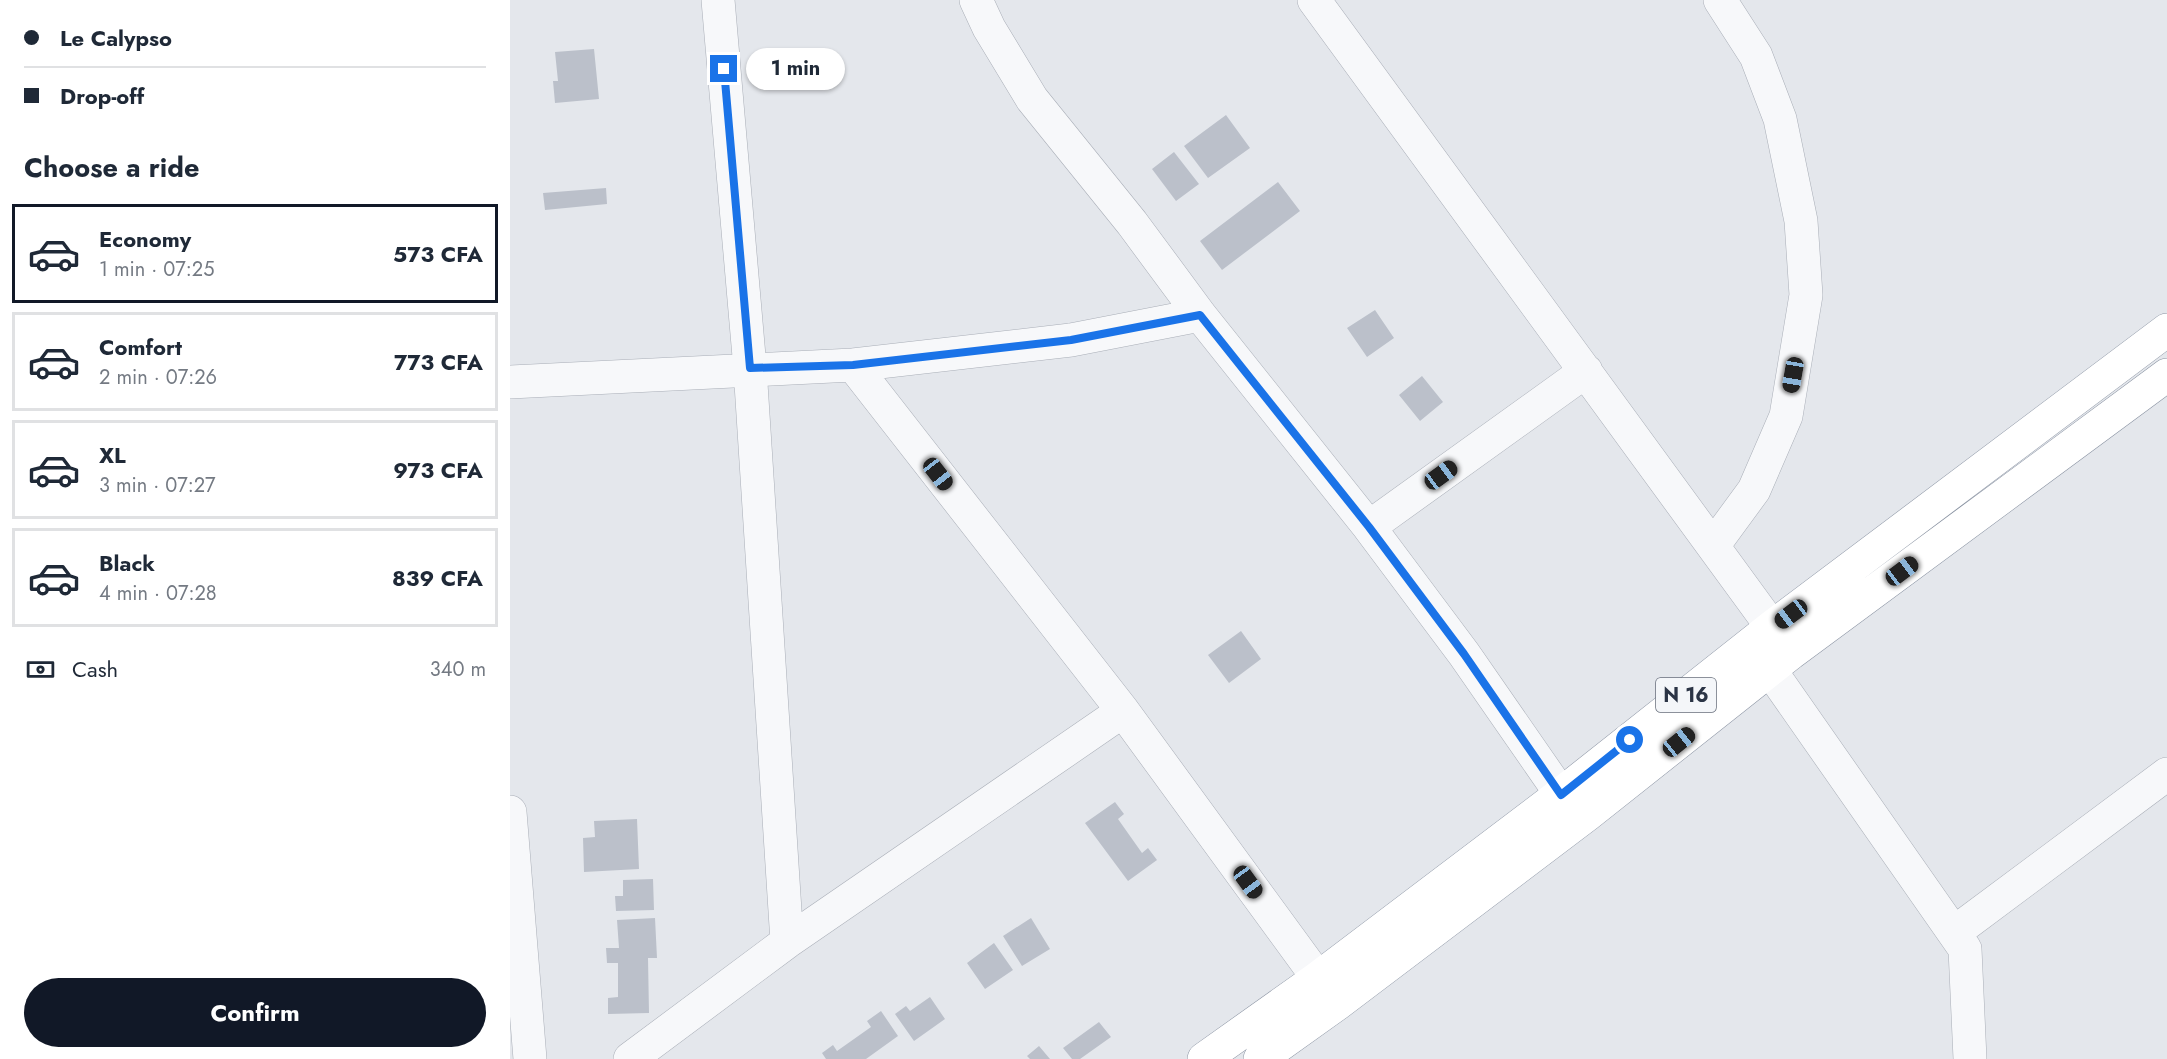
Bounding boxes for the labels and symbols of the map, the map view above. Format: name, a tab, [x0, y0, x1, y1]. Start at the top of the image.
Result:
callout: 1 min	[745, 48, 844, 90]
route end	[710, 55, 737, 82]
car	[1781, 356, 1805, 394]
car	[920, 454, 956, 494]
car	[1421, 457, 1461, 493]
car	[1882, 553, 1922, 589]
car	[1771, 596, 1811, 632]
road number: N 16	[1656, 678, 1716, 712]
car	[1659, 724, 1699, 760]
route start	[1616, 726, 1643, 753]
car	[1230, 862, 1266, 902]

